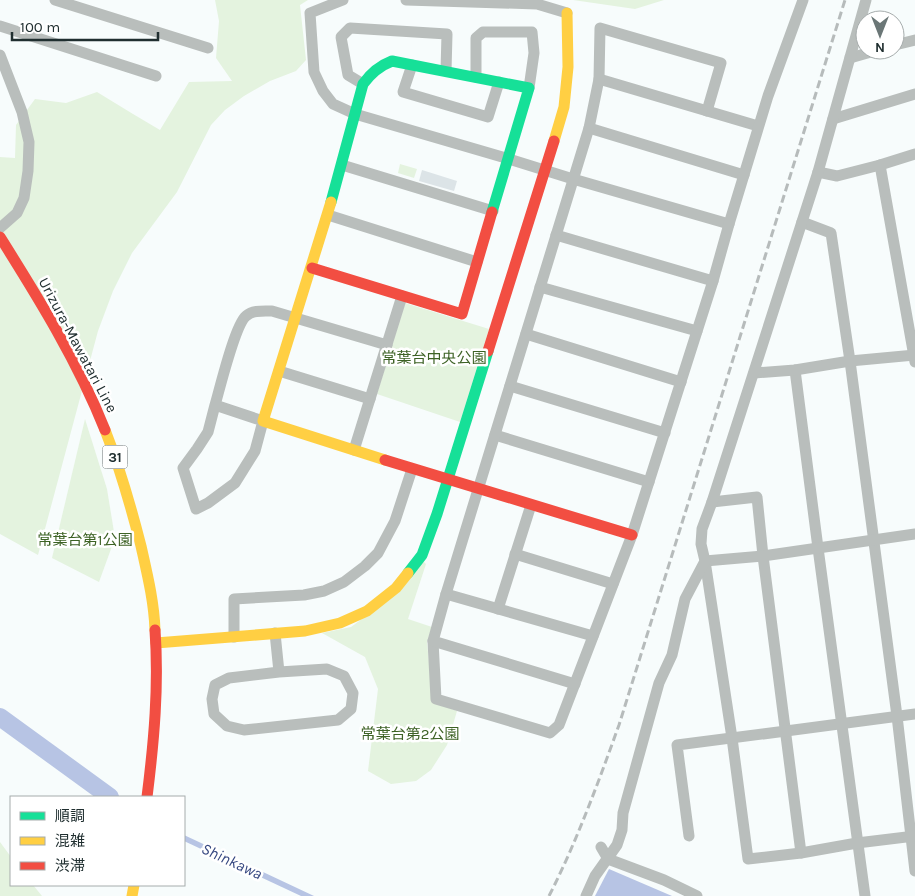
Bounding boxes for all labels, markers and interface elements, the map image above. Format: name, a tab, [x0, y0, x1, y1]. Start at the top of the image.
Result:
scale bar	[12, 10, 159, 42]
north arrow	[855, 10, 905, 60]
text: 100 m	[20, 18, 60, 36]
text: N	[875, 39, 885, 56]
street label: Urizura-Mawatari Line	[35, 274, 121, 416]
park label: 常葉台中央公園	[381, 349, 487, 367]
road number: 31	[102, 446, 128, 468]
park label: 常葉台第1公園	[38, 531, 132, 549]
park label: 常葉台第2公園	[361, 725, 459, 743]
legend	[10, 796, 185, 886]
text: 順調	[55, 807, 85, 825]
text: 混雑	[55, 832, 85, 850]
water label: Shinkawa	[198, 839, 266, 883]
text: 渋滞	[55, 857, 85, 875]

